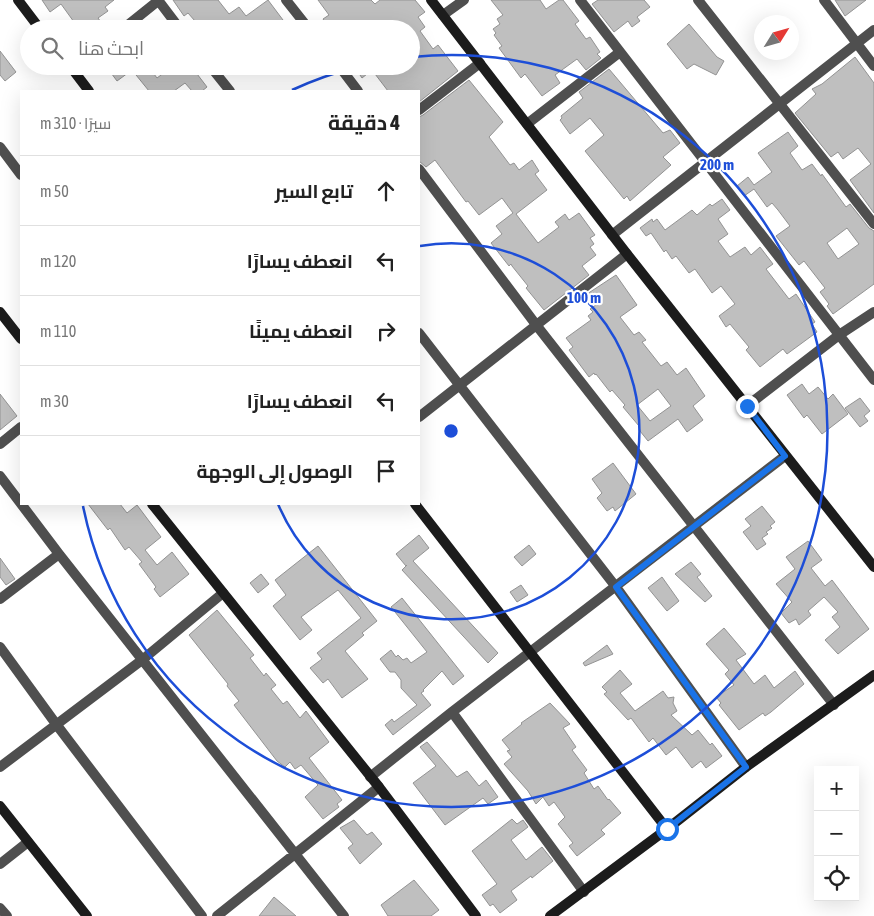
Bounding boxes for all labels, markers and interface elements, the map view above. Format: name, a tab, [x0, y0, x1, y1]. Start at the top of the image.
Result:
north arrow	[754, 15, 799, 60]
search box	[20, 20, 420, 75]
icon: search	[38, 34, 66, 62]
text: ابحث هنا	[78, 37, 144, 59]
text: 4 دقيقة	[328, 110, 400, 134]
text: سيرًا · 310 m	[40, 114, 111, 132]
text: 200 m	[700, 156, 734, 173]
icon: ahead	[372, 177, 400, 205]
text: تابع السير	[275, 180, 353, 202]
text: 50 m	[40, 182, 69, 200]
icon: left	[372, 247, 400, 275]
text: انعطف يسارًا	[247, 250, 353, 272]
text: 120 m	[40, 252, 76, 270]
text: 100 m	[567, 289, 601, 306]
icon: right	[372, 317, 400, 345]
text: انعطف يمينًا	[249, 320, 353, 342]
text: 110 m	[40, 322, 76, 340]
icon: left	[372, 387, 400, 415]
text: انعطف يسارًا	[247, 390, 353, 412]
text: 30 m	[40, 392, 69, 410]
route end	[736, 395, 759, 418]
centre of rings	[442, 422, 460, 440]
icon: arrive	[372, 457, 400, 485]
text: الوصول إلى الوجهة	[196, 460, 353, 482]
map controls	[814, 766, 859, 901]
button: +	[814, 766, 859, 811]
button: −	[814, 811, 859, 856]
route start	[656, 818, 679, 841]
button: locate	[814, 856, 859, 901]

